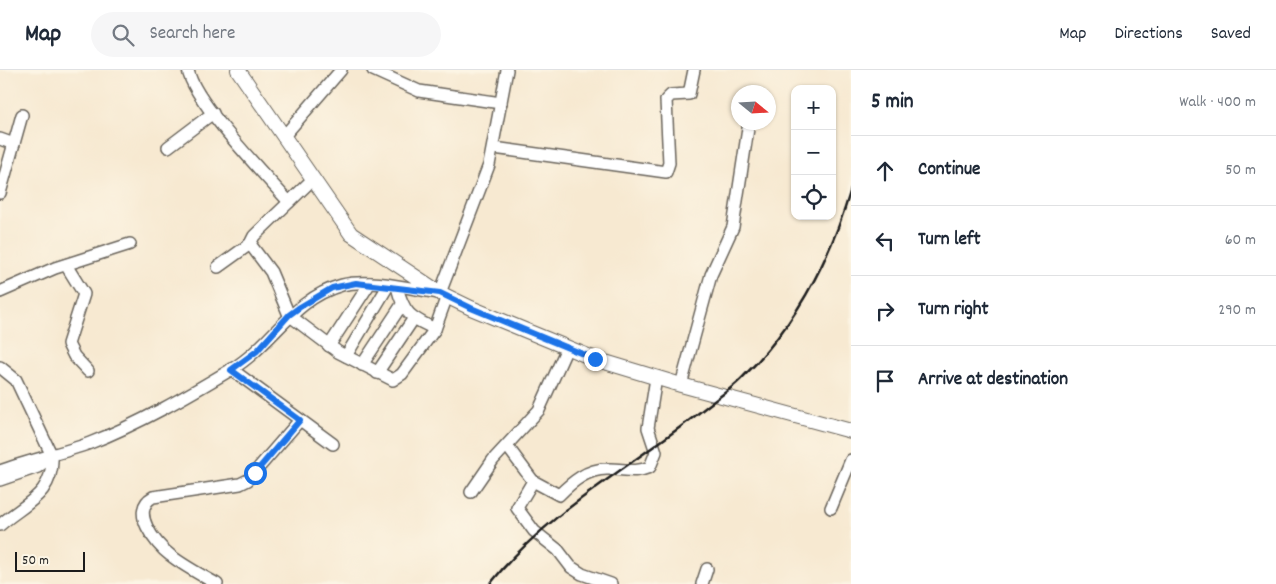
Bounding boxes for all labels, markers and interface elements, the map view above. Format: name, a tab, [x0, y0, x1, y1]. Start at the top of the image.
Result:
search box	[91, 12, 441, 57]
text: Map	[25, 18, 61, 52]
icon: search	[109, 21, 137, 49]
text: Search here	[149, 21, 235, 48]
text: Map	[1059, 22, 1086, 47]
text: Directions	[1114, 22, 1183, 47]
text: Saved	[1211, 22, 1251, 47]
north arrow	[731, 85, 776, 130]
map controls	[791, 85, 836, 220]
button: +	[791, 85, 836, 130]
text: 5 min	[871, 88, 914, 118]
text: Walk · 400 m	[1179, 91, 1256, 114]
button: −	[791, 130, 836, 175]
icon: ahead	[871, 157, 899, 185]
text: Continue	[918, 157, 980, 184]
text: 50 m	[1225, 159, 1256, 182]
button: locate	[791, 175, 836, 220]
icon: left	[871, 227, 899, 255]
text: Turn left	[918, 227, 981, 254]
text: 60 m	[1225, 229, 1256, 252]
icon: right	[871, 297, 899, 325]
text: Turn right	[918, 297, 989, 324]
text: 290 m	[1218, 299, 1256, 322]
route end	[584, 348, 607, 371]
icon: arrive	[871, 367, 899, 395]
text: Arrive at destination	[918, 367, 1068, 394]
route start	[244, 462, 267, 485]
scale bar	[15, 549, 85, 572]
text: 50 m	[22, 551, 49, 571]

